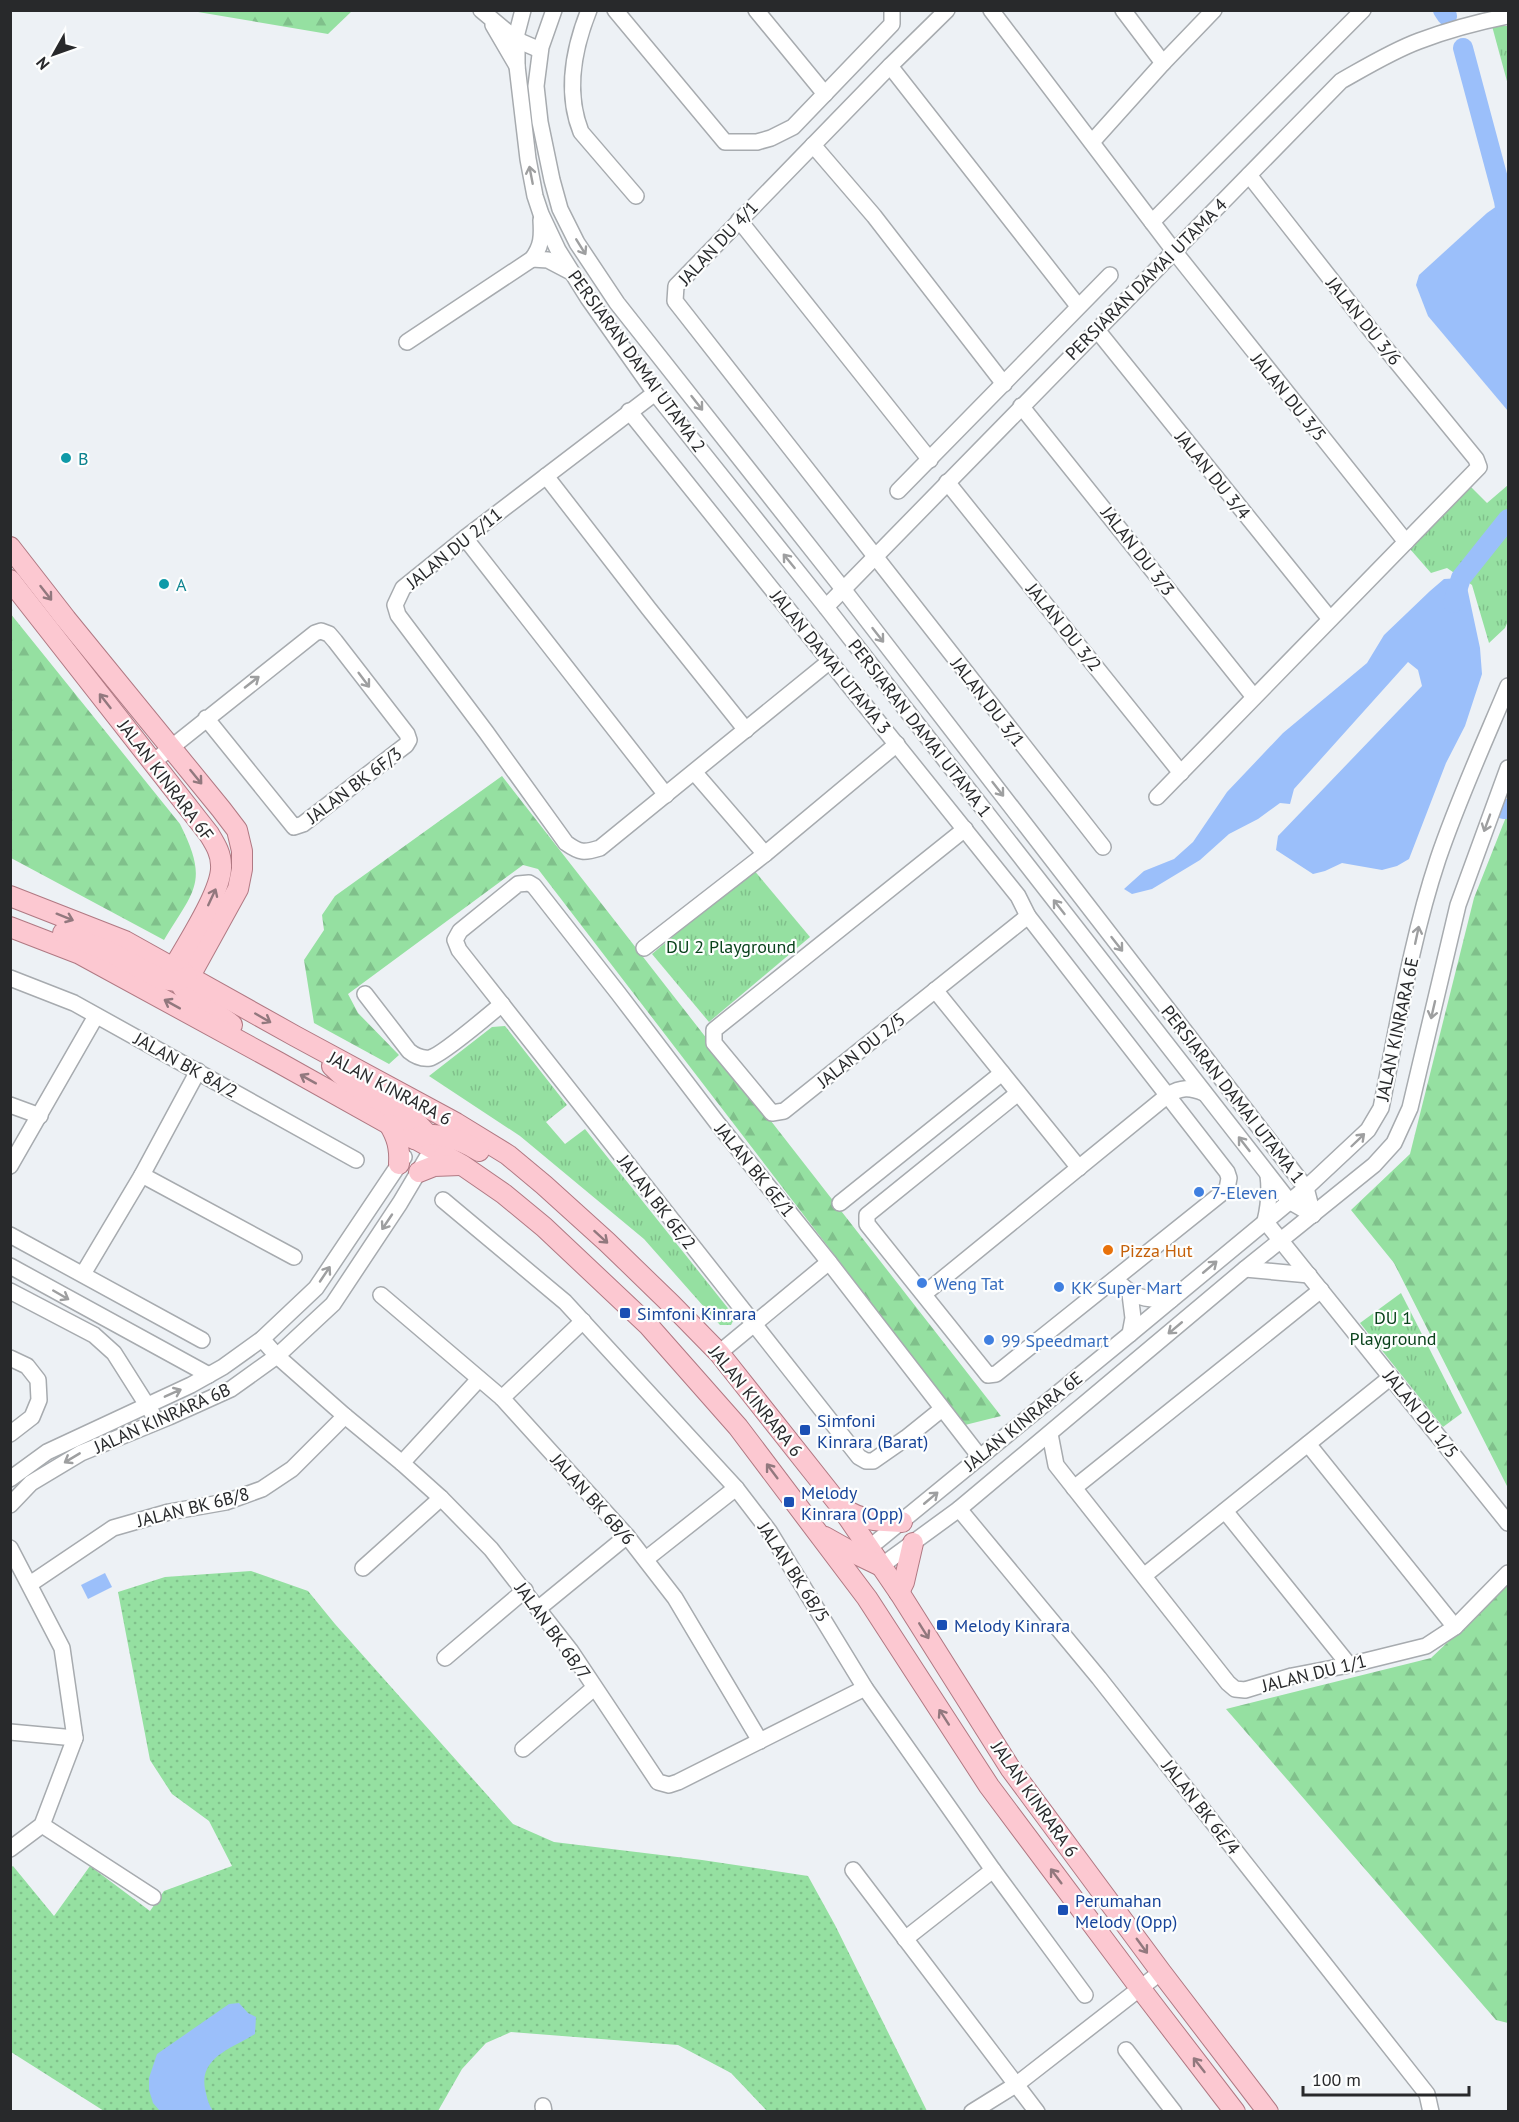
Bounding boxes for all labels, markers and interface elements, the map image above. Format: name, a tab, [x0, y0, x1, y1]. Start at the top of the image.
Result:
north arrow	[24, 24, 84, 84]
text: N	[31, 53, 54, 74]
one-way arrow	[525, 166, 536, 186]
street label: PERSIARAN DAMAI UTAMA 4	[1060, 193, 1232, 365]
street label: JALAN DU 4/1	[672, 196, 763, 291]
one-way arrow	[575, 238, 587, 255]
street label: PERSIARAN DAMAI UTAMA 2	[563, 265, 711, 457]
street label: JALAN DU 3/6	[1321, 271, 1407, 370]
street label: JALAN DU 3/5	[1246, 347, 1332, 446]
one-way arrow	[691, 395, 704, 411]
street label: JALAN DU 3/4	[1170, 425, 1256, 524]
place label: B	[78, 447, 89, 470]
marker: B	[59, 451, 73, 465]
street label: JALAN DU 3/3	[1095, 501, 1180, 600]
street label: JALAN DU 2/11	[401, 502, 507, 594]
one-way arrow	[783, 554, 796, 570]
place label: A	[176, 573, 187, 596]
marker: A	[157, 577, 171, 591]
street label: JALAN DU 3/2	[1021, 577, 1107, 676]
street label: JALAN DAMAI UTAMA 3	[765, 584, 896, 739]
one-way arrow	[40, 585, 53, 601]
one-way arrow	[872, 627, 885, 643]
street label: PERSIARAN DAMAI UTAMA 1	[843, 634, 997, 822]
street label: JALAN DU 3/1	[945, 652, 1030, 751]
one-way arrow	[358, 672, 371, 688]
one-way arrow	[244, 676, 260, 688]
one-way arrow	[99, 693, 111, 709]
street label: JALAN KINRARA 6F	[112, 714, 219, 845]
street label: JALAN BK 6F/3	[301, 742, 406, 829]
one-way arrow	[189, 769, 202, 785]
one-way arrow	[991, 781, 1004, 797]
one-way arrow	[1481, 813, 1492, 832]
one-way arrow	[206, 889, 218, 907]
one-way arrow	[1053, 899, 1066, 915]
one-way arrow	[55, 912, 74, 923]
one-way arrow	[1412, 926, 1423, 945]
park label: DU 2 Playground	[666, 935, 796, 958]
one-way arrow	[1111, 935, 1123, 951]
street label: JALAN KINRARA 6E	[1370, 955, 1423, 1104]
one-way arrow	[164, 998, 181, 1010]
street label: PERSIARAN DAMAI UTAMA 1	[1156, 1000, 1310, 1188]
one-way arrow	[1427, 1000, 1439, 1019]
street label: JALAN DU 2/5	[811, 1007, 910, 1093]
one-way arrow	[254, 1012, 271, 1024]
street label: JALAN BK 8A/2	[129, 1027, 242, 1103]
street label: JALAN KINRARA 6	[324, 1045, 456, 1130]
one-way arrow	[300, 1073, 317, 1085]
street label: JALAN BK 6E/1	[710, 1118, 800, 1222]
one-way arrow	[1351, 1132, 1366, 1147]
one-way arrow	[1237, 1136, 1250, 1152]
street label: JALAN BK 6E/2	[612, 1149, 701, 1254]
place label: 7-Eleven	[1211, 1181, 1277, 1204]
marker: 7-Eleven	[1192, 1185, 1206, 1199]
one-way arrow	[381, 1213, 394, 1230]
one-way arrow	[594, 1230, 609, 1244]
place label: Pizza Hut	[1120, 1239, 1193, 1262]
marker: Pizza Hut	[1101, 1243, 1115, 1257]
one-way arrow	[1202, 1260, 1218, 1273]
one-way arrow	[319, 1267, 331, 1283]
place label: Weng Tat	[934, 1272, 1004, 1295]
marker: Weng Tat	[915, 1276, 929, 1290]
place label: KK Super Mart	[1071, 1276, 1182, 1299]
marker: KK Super Mart	[1052, 1280, 1066, 1294]
one-way arrow	[52, 1290, 70, 1301]
place label: Simfoni Kinrara	[637, 1302, 756, 1325]
marker: Simfoni Kinrara	[618, 1306, 632, 1320]
park label: DU 1 Playground	[1349, 1306, 1437, 1350]
one-way arrow	[1168, 1321, 1183, 1335]
place label: 99 Speedmart	[1001, 1329, 1109, 1352]
marker: 99 Speedmart	[982, 1333, 996, 1347]
street label: JALAN KINRARA 6	[704, 1340, 808, 1461]
street label: JALAN DU 1/5	[1378, 1364, 1464, 1463]
street label: JALAN KINRARA 6E	[958, 1366, 1087, 1477]
street label: JALAN KINRARA 6B	[89, 1378, 234, 1459]
one-way arrow	[164, 1387, 182, 1398]
place label: Simfoni Kinrara (Barat)	[817, 1409, 928, 1453]
marker: Simfoni Kinrara (Barat)	[798, 1423, 812, 1437]
street label: JALAN BK 6B/6	[545, 1448, 640, 1549]
one-way arrow	[64, 1453, 81, 1465]
one-way arrow	[765, 1464, 778, 1480]
place label: Melody Kinrara (Opp)	[801, 1481, 903, 1525]
street label: JALAN BK 6B/8	[134, 1482, 252, 1532]
one-way arrow	[923, 1491, 938, 1505]
marker: Melody Kinrara (Opp)	[782, 1495, 796, 1509]
street label: JALAN BK 6B/5	[753, 1517, 835, 1626]
street label: JALAN BK 6B/7	[509, 1577, 596, 1684]
place label: Melody Kinrara	[954, 1614, 1070, 1637]
marker: Melody Kinrara	[935, 1618, 949, 1632]
one-way arrow	[917, 1622, 930, 1639]
street label: JALAN DU 1/1	[1258, 1649, 1369, 1697]
one-way arrow	[938, 1708, 951, 1725]
street label: JALAN KINRARA 6	[986, 1736, 1084, 1861]
street label: JALAN BK 6E/4	[1156, 1754, 1245, 1859]
one-way arrow	[1050, 1868, 1063, 1884]
place label: Perumahan Melody (Opp)	[1075, 1889, 1177, 1933]
marker: Perumahan Melody (Opp)	[1056, 1903, 1070, 1917]
one-way arrow	[1135, 1938, 1148, 1954]
one-way arrow	[1193, 2057, 1206, 2073]
scale bar	[1303, 2059, 1470, 2097]
text: 100 m	[1312, 2068, 1361, 2091]

